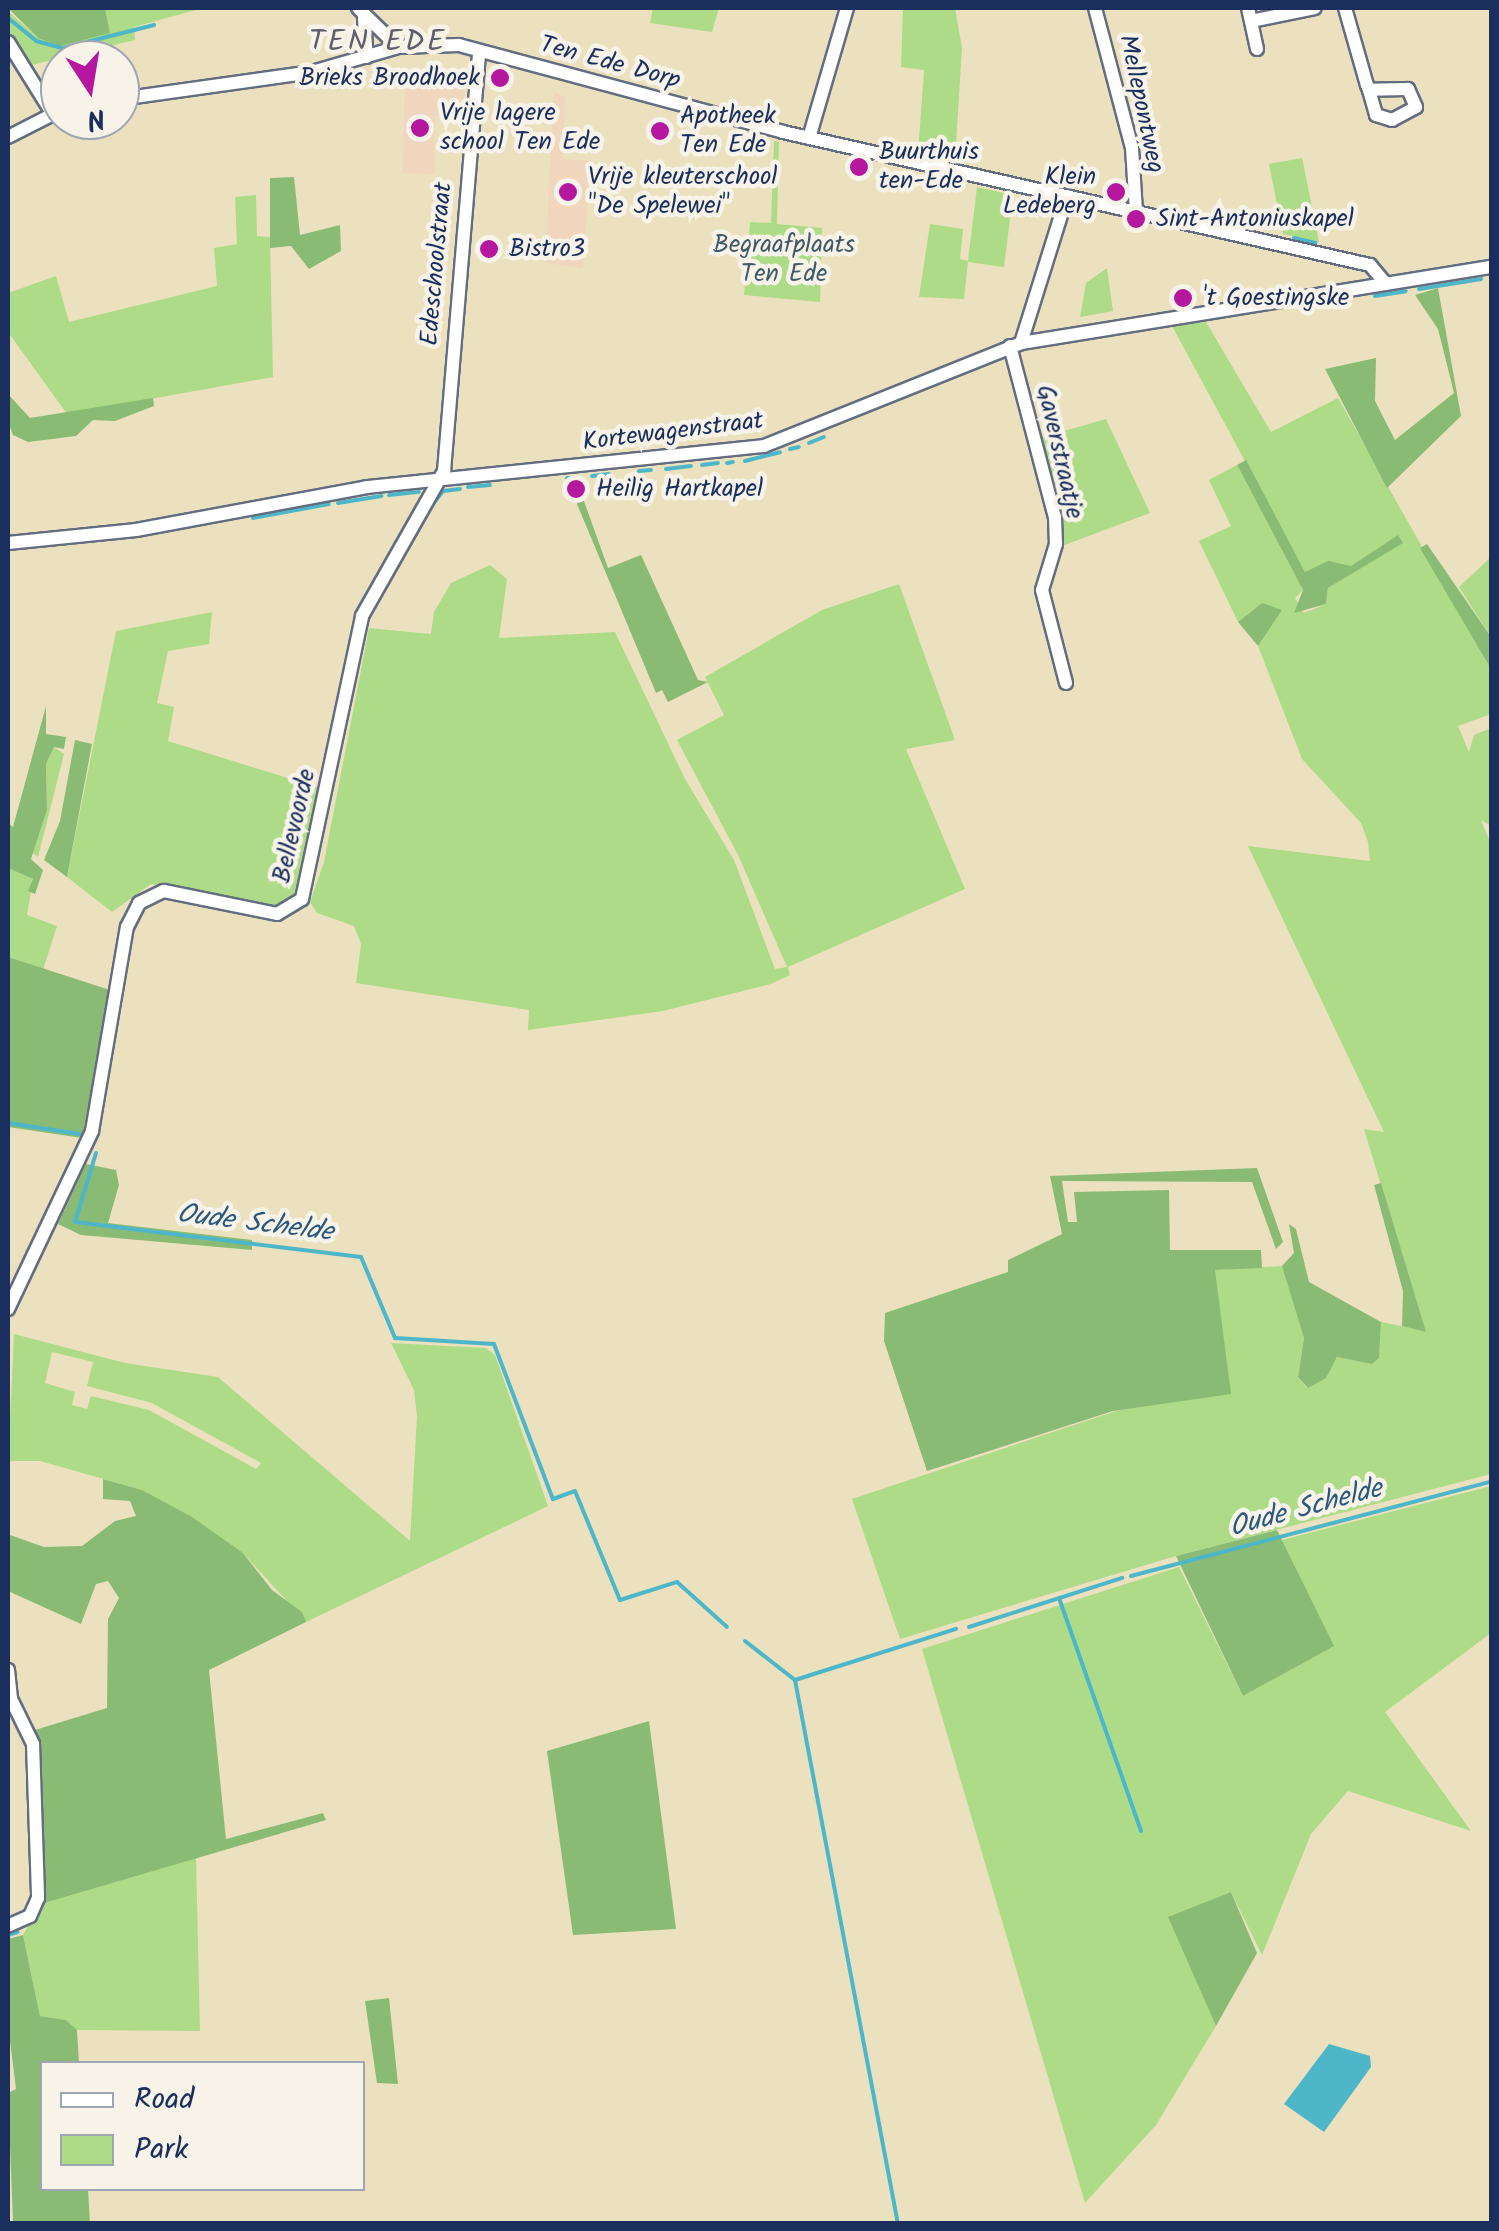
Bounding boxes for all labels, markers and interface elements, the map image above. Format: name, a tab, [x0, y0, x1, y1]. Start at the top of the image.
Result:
district label: TEN EDE	[309, 24, 447, 60]
street label: Ten Ede Dorp	[537, 30, 683, 96]
street label: Mellepontweg	[1112, 32, 1170, 176]
north arrow	[40, 40, 140, 140]
place label: Brieks Broodhoek	[299, 63, 480, 93]
marker: Brieks Broodhoek	[489, 67, 511, 89]
text: N	[83, 94, 109, 142]
place label: Vrije lagere school Ten Ede	[440, 99, 600, 158]
place label: Apotheek Ten Ede	[680, 102, 776, 161]
marker: Vrije lagere school Ten Ede	[409, 117, 431, 139]
marker: Apotheek Ten Ede	[649, 120, 671, 142]
place label: Buurthuis ten-Ede	[879, 138, 979, 197]
marker: Buurthuis ten-Ede	[848, 156, 870, 178]
place label: Vrije kleuterschool "De Spelewei"	[588, 163, 777, 222]
place label: Klein Ledeberg	[1003, 163, 1096, 222]
street label: Edeschoolstraat	[415, 181, 459, 347]
marker: Vrije kleuterschool "De Spelewei"	[557, 181, 579, 203]
marker: Klein Ledeberg	[1105, 181, 1127, 203]
place label: Sint-Antoniuskapel	[1156, 204, 1354, 234]
marker: Sint-Antoniuskapel	[1125, 208, 1147, 230]
park label: Begraafplaats Ten Ede	[713, 231, 855, 290]
place label: Bistro3	[509, 234, 585, 264]
marker: Bistro3	[478, 238, 500, 260]
place label: 't Goestingske	[1203, 283, 1349, 313]
marker: 't Goestingske	[1172, 287, 1194, 309]
street label: Gaverstraatje	[1029, 382, 1089, 522]
street label: Kortewagenstraat	[581, 406, 765, 458]
place label: Heilig Hartkapel	[596, 474, 763, 504]
marker: Heilig Hartkapel	[565, 478, 587, 500]
street label: Bellevoorde	[267, 766, 323, 886]
water label: Oude Schelde	[175, 1198, 335, 1250]
water label: Oude Schelde	[1226, 1472, 1386, 1546]
legend	[40, 2061, 365, 2191]
text: Road	[134, 2076, 194, 2124]
text: Park	[134, 2126, 188, 2174]

